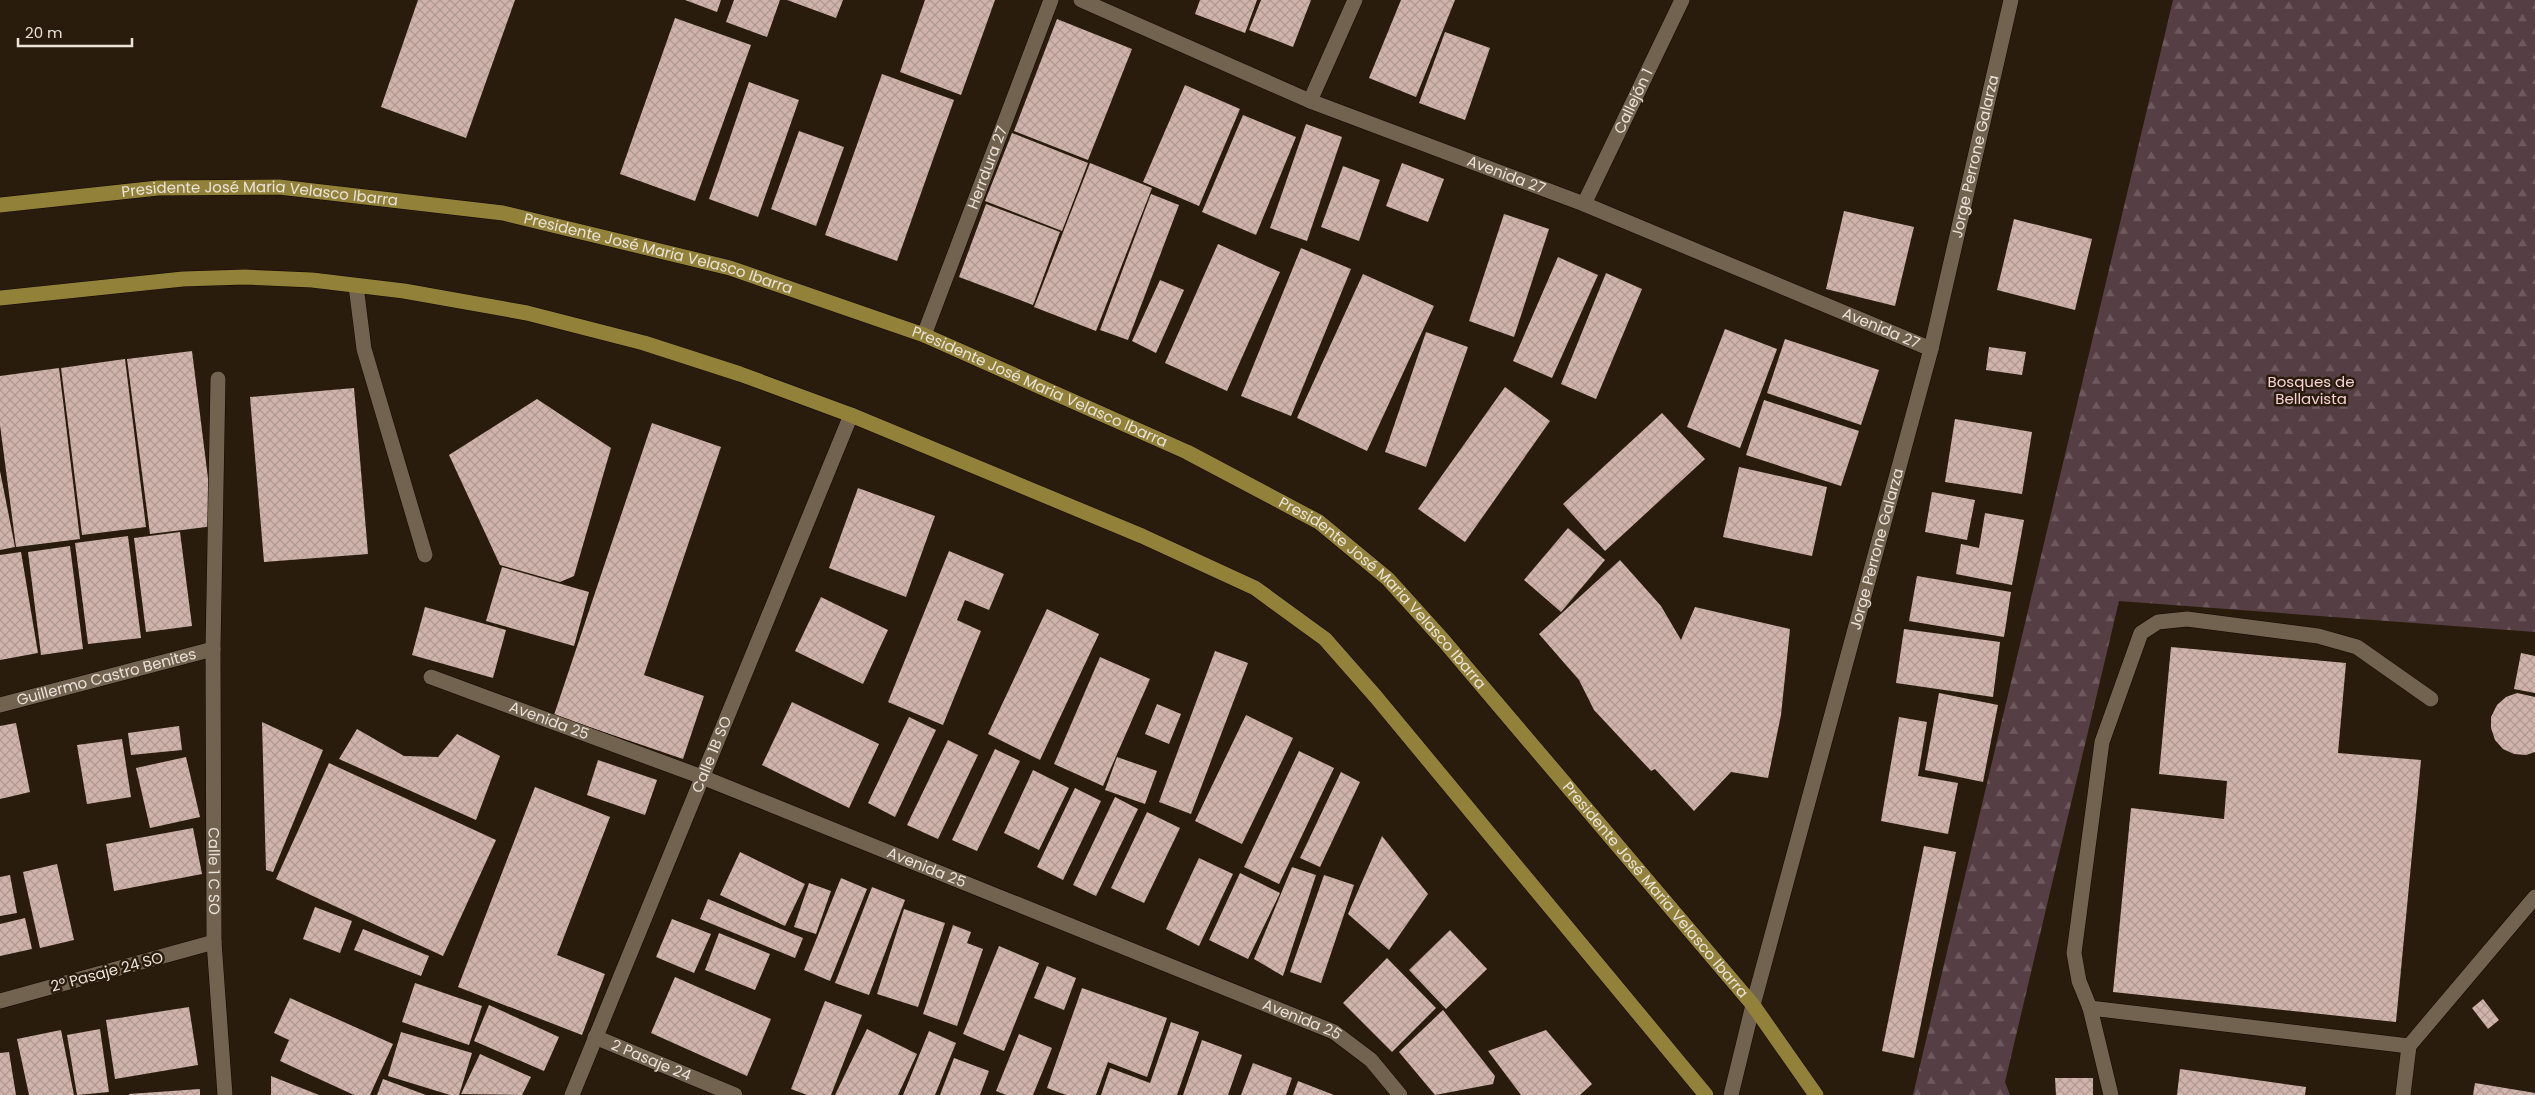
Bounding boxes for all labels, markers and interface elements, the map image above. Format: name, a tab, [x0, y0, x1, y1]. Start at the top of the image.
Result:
scale bar	[18, 15, 131, 47]
text: 20 m	[25, 22, 63, 43]
street label: Callejón 1	[1608, 65, 1658, 137]
street label: Jorge Perrone Galarza	[1946, 73, 2004, 240]
street label: Herrdura 27	[962, 123, 1012, 212]
street label: Avenida 27	[1464, 150, 1549, 199]
street label: Presidente José Maria Velasco Ibarra	[120, 176, 399, 211]
street label: Presidente José Maria Velasco Ibarra	[522, 207, 796, 299]
street label: Avenida 27	[1839, 302, 1923, 353]
street label: Presidente José Maria Velasco Ibarra	[909, 321, 1171, 452]
park label: Bosques de Bellavista	[2268, 371, 2354, 409]
street label: Jorge Perrone Galarza	[1844, 466, 1908, 632]
street label: Presidente José Maria Velasco Ibarra	[1275, 492, 1491, 693]
street label: Guillermo Castro Benites	[14, 643, 199, 710]
street label: Avenida 25	[507, 696, 592, 744]
street label: Calle 1B SO	[686, 713, 736, 796]
street label: Presidente José Maria Velasco Ibarra	[1558, 777, 1753, 1002]
street label: Calle 1 C SO	[204, 827, 225, 915]
street label: Avenida 25	[884, 842, 969, 893]
street label: 2º Pasaje 24 SO	[48, 946, 166, 997]
street label: Avenida 25	[1260, 993, 1347, 1044]
street label: 2 Pasaje 24	[608, 1034, 695, 1086]

